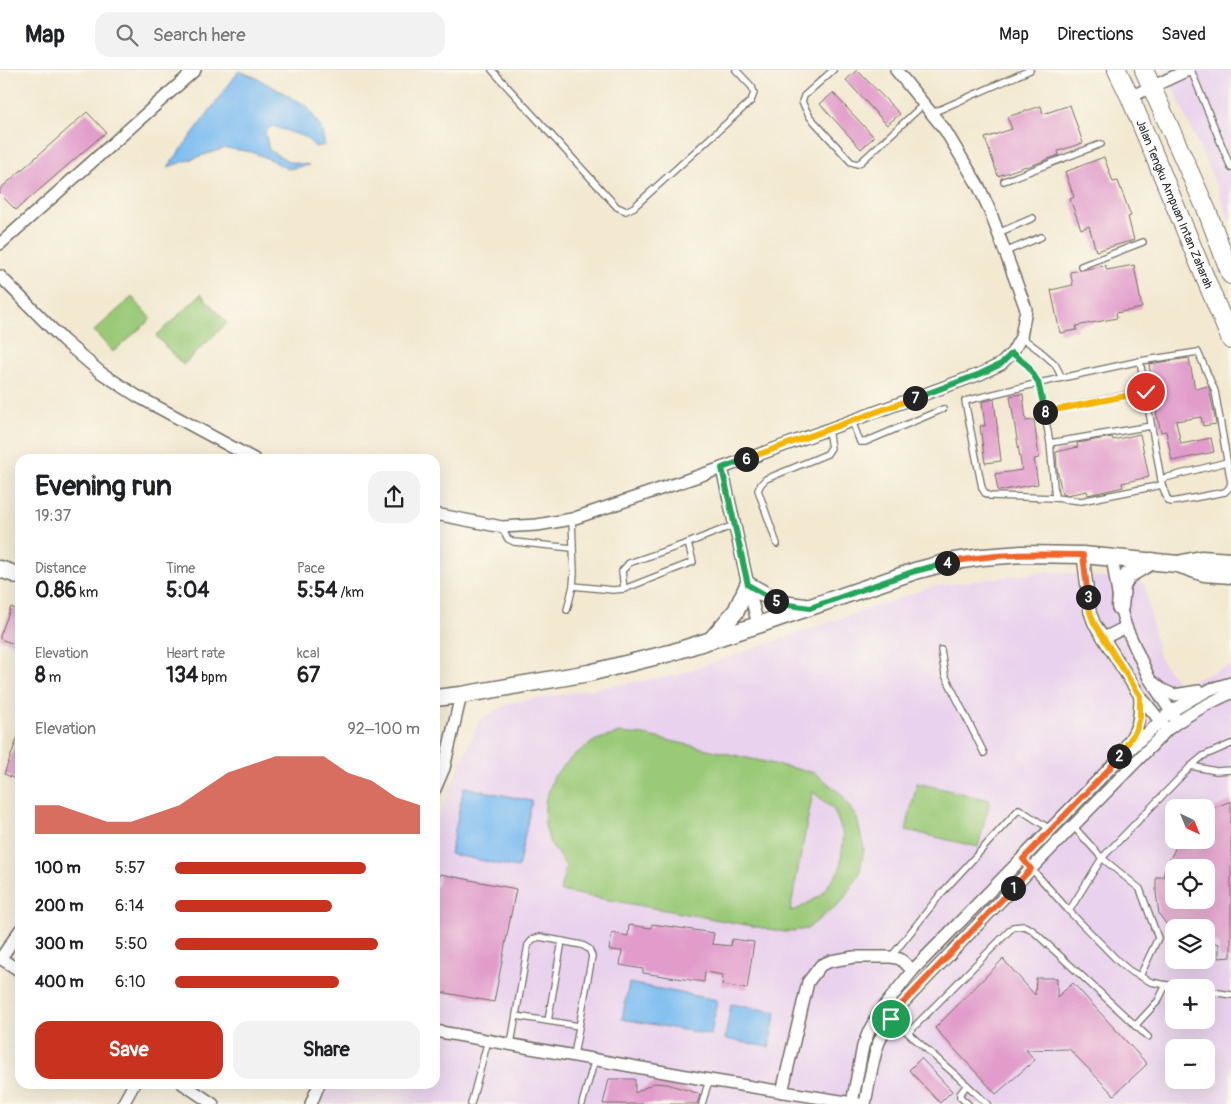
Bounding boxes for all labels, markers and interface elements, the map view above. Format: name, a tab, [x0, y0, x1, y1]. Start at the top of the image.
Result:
search box	[95, 12, 445, 57]
text: Map	[25, 20, 65, 49]
icon: search	[113, 21, 141, 49]
text: Search here	[153, 23, 246, 47]
text: Map	[999, 23, 1029, 46]
text: Directions	[1057, 23, 1133, 46]
text: Saved	[1161, 23, 1206, 46]
street label: Jalan Tengku Ampuan Intan Zaharah	[1132, 118, 1216, 291]
pin	[1125, 371, 1167, 413]
icon: check	[1132, 378, 1160, 406]
pin: 7	[902, 386, 928, 410]
text: 7	[912, 390, 919, 407]
pin: 8	[1032, 400, 1058, 424]
text: 8	[1042, 404, 1049, 421]
pin: 6	[734, 446, 758, 472]
text: 6	[742, 451, 751, 468]
text: Evening run	[35, 469, 172, 504]
button: share	[368, 471, 420, 523]
text: 19:37	[35, 506, 71, 526]
pin: 4	[934, 550, 960, 576]
text: 4	[943, 555, 952, 572]
text: Distance	[35, 560, 86, 577]
text: Time	[166, 560, 195, 577]
text: Pace	[297, 560, 325, 577]
text: 0.86	[35, 577, 77, 604]
text: 5:04	[166, 577, 210, 604]
text: 5:54	[297, 577, 338, 604]
text: km	[77, 584, 98, 601]
text: /km	[338, 584, 364, 601]
pin: 3	[1076, 584, 1100, 610]
pin: 5	[764, 588, 788, 614]
text: 3	[1085, 589, 1092, 606]
text: 5	[773, 593, 780, 610]
text: Elevation	[35, 645, 88, 662]
text: Heart rate	[166, 645, 225, 662]
text: kcal	[297, 645, 320, 662]
text: 8	[35, 662, 46, 689]
text: 134	[166, 662, 198, 689]
text: 67	[297, 662, 320, 689]
text: m	[46, 669, 61, 686]
text: bpm	[198, 669, 227, 686]
text: Elevation	[35, 719, 96, 739]
text: 92–100 m	[348, 719, 420, 739]
pin: 2	[1106, 744, 1132, 768]
text: 2	[1116, 748, 1123, 765]
north arrow	[1165, 799, 1215, 849]
map controls	[1165, 799, 1215, 1089]
text: 100 m	[35, 858, 81, 878]
text: 5:57	[115, 858, 145, 878]
button: locate	[1165, 859, 1215, 909]
pin: 1	[1000, 876, 1026, 900]
text: 1	[1011, 880, 1016, 897]
text: 200 m	[35, 896, 83, 916]
text: 6:14	[115, 896, 144, 916]
button: layers	[1165, 919, 1215, 969]
text: 300 m	[35, 934, 83, 954]
text: 5:50	[115, 934, 148, 954]
text: 400 m	[35, 972, 84, 992]
text: 6:10	[115, 972, 146, 992]
button: +	[1165, 979, 1215, 1029]
pin	[870, 998, 912, 1040]
icon: arrive	[877, 1005, 905, 1033]
button: Save	[35, 1021, 223, 1079]
button: Share	[233, 1021, 420, 1079]
button: −	[1165, 1039, 1215, 1089]

